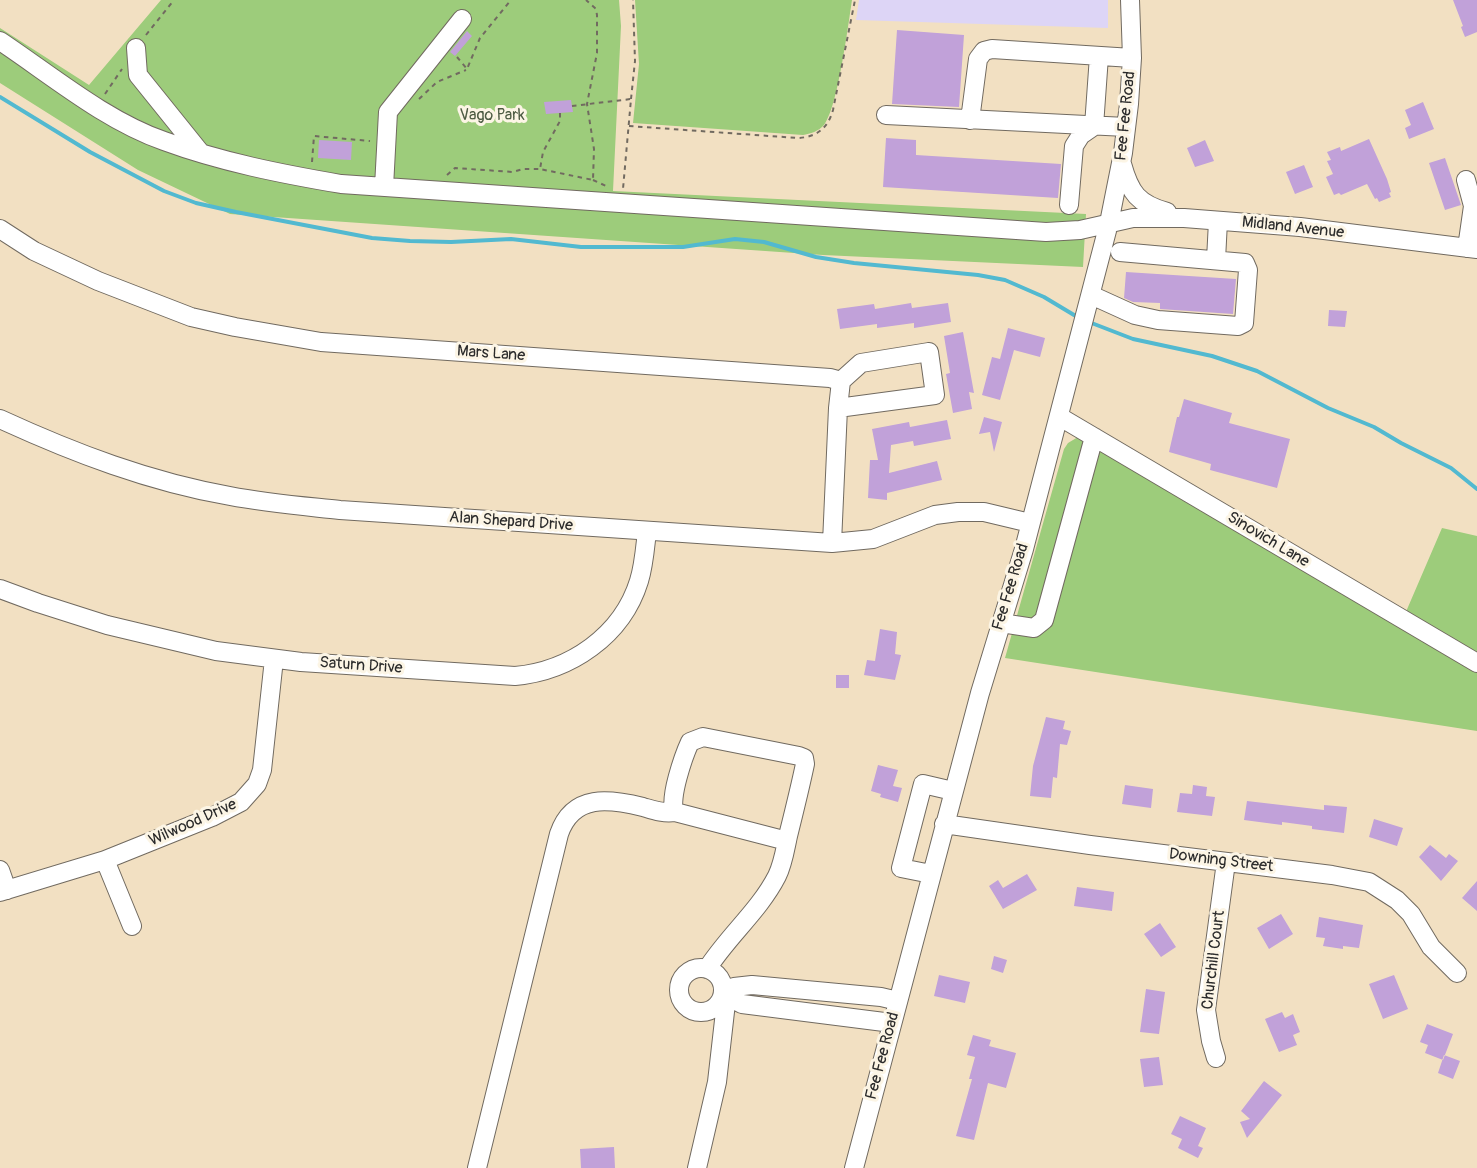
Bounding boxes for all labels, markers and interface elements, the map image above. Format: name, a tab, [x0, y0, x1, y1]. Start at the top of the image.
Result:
street label: Fee Fee Road	[1112, 70, 1140, 162]
park label: Vago Park	[459, 106, 525, 126]
street label: Midland Avenue	[1241, 213, 1345, 243]
street label: Mars Lane	[456, 342, 526, 366]
street label: Alan Shepard Drive	[448, 508, 574, 536]
street label: Sinovich Lane	[1224, 508, 1312, 572]
street label: Fee Fee Road	[989, 541, 1033, 633]
street label: Saturn Drive	[319, 654, 403, 678]
street label: Wilwood Drive	[146, 795, 240, 851]
street label: Downing Street	[1168, 845, 1274, 877]
street label: Churchill Court	[1198, 909, 1230, 1011]
street label: Fee Fee Road	[862, 1010, 904, 1102]

